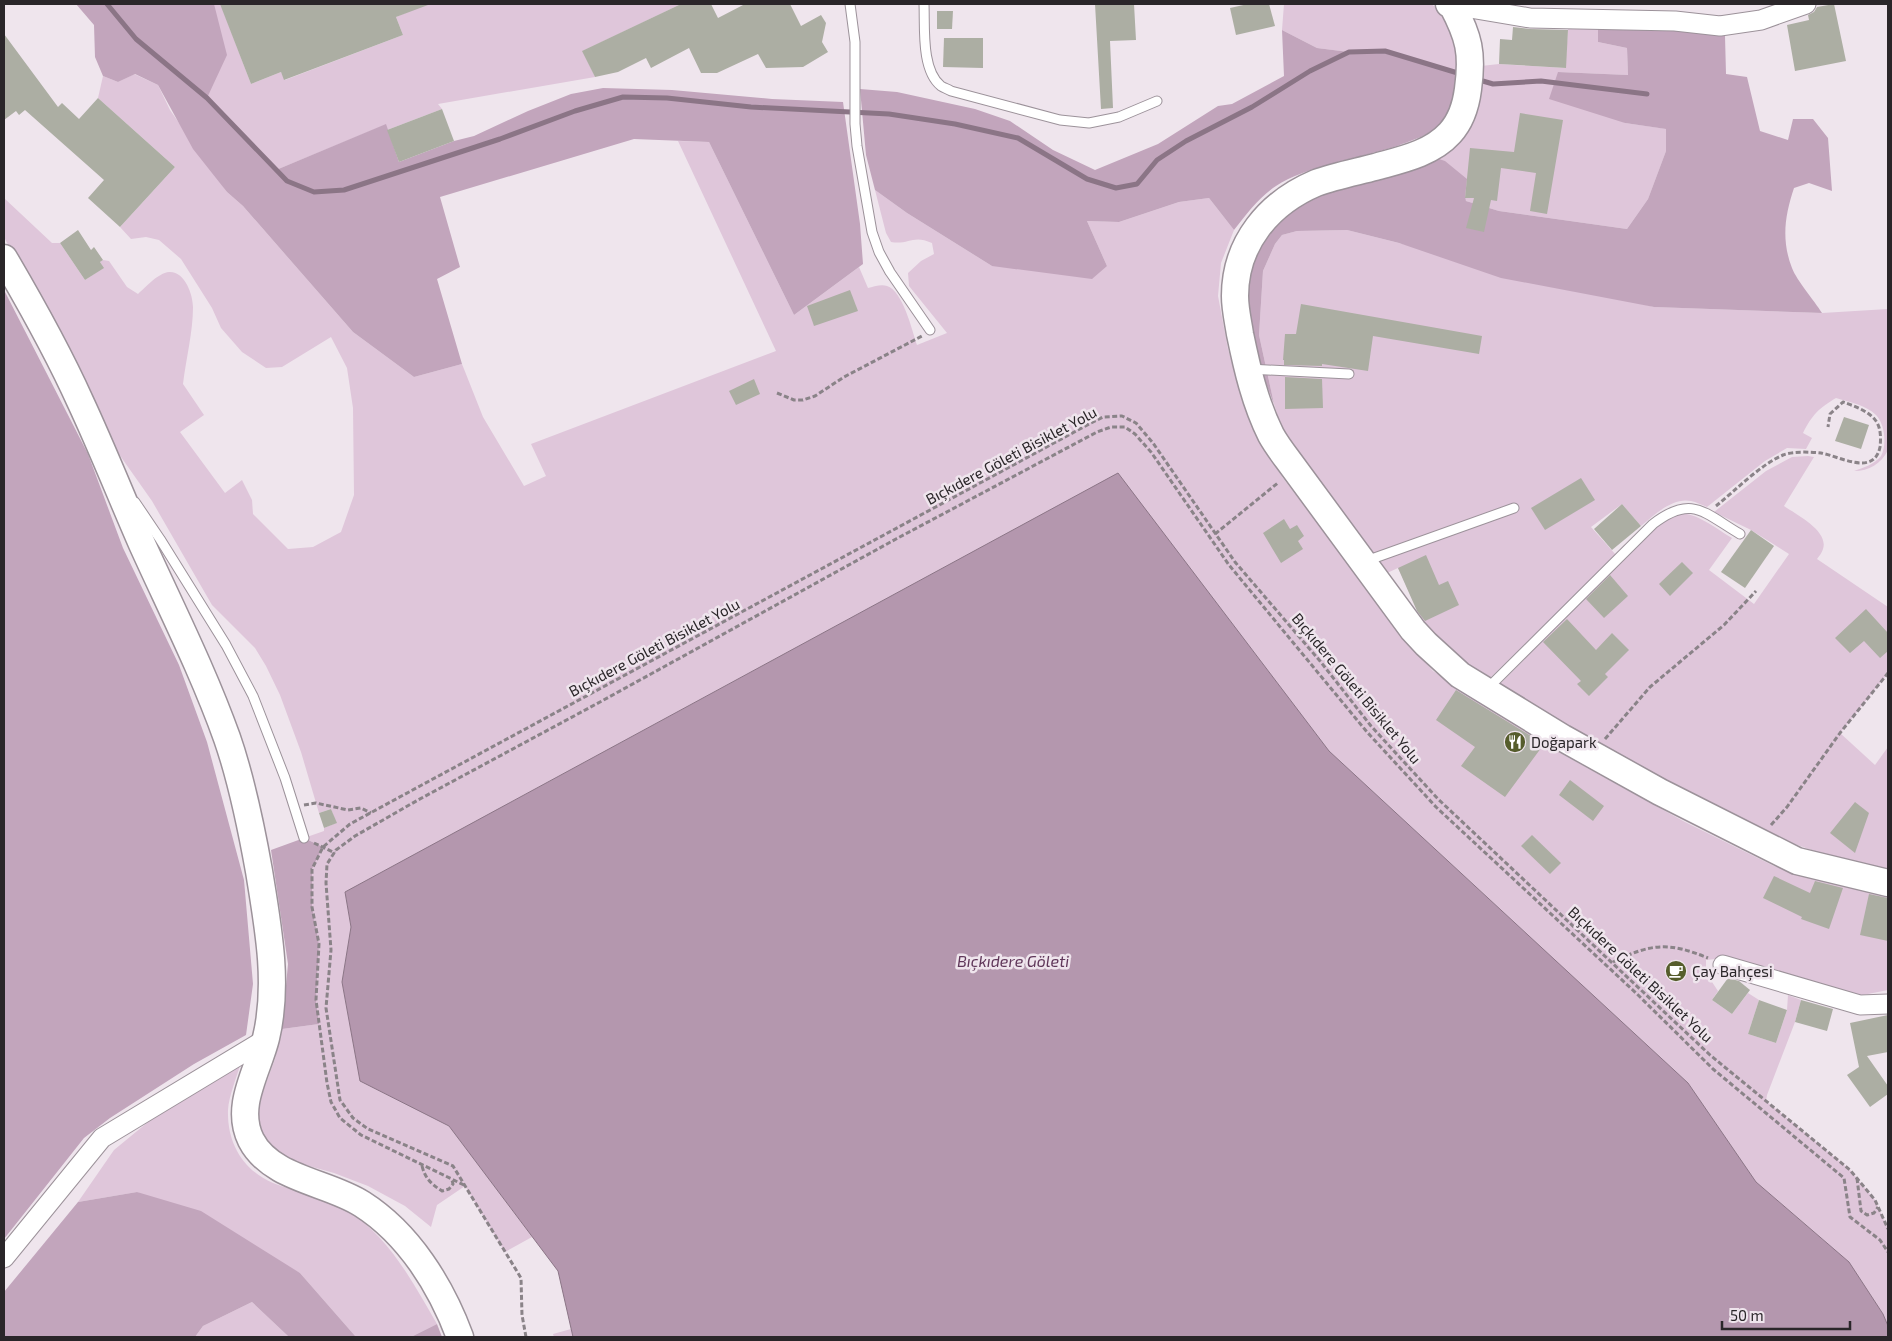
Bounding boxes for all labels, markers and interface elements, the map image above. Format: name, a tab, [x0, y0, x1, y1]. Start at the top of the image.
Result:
street label: Bıçkıdere Göleti Bisiklet Yolu	[922, 402, 1100, 509]
street label: Bıçkıdere Göleti Bisiklet Yolu	[565, 594, 743, 701]
street label: Bıçkıdere Göleti Bisiklet Yolu	[1288, 609, 1425, 768]
restaurant icon: Doğapark	[1503, 730, 1527, 754]
place label: Doğapark	[1531, 733, 1597, 751]
street label: Bıçkıdere Göleti Bisiklet Yolu	[1564, 902, 1717, 1046]
water label: Bıçkıdere Göleti	[957, 951, 1069, 971]
cafe icon: Çay Bahçesi	[1664, 959, 1688, 983]
place label: Çay Bahçesi	[1692, 962, 1773, 981]
scale bar	[1722, 1298, 1850, 1330]
text: 50 m	[1730, 1306, 1764, 1324]

